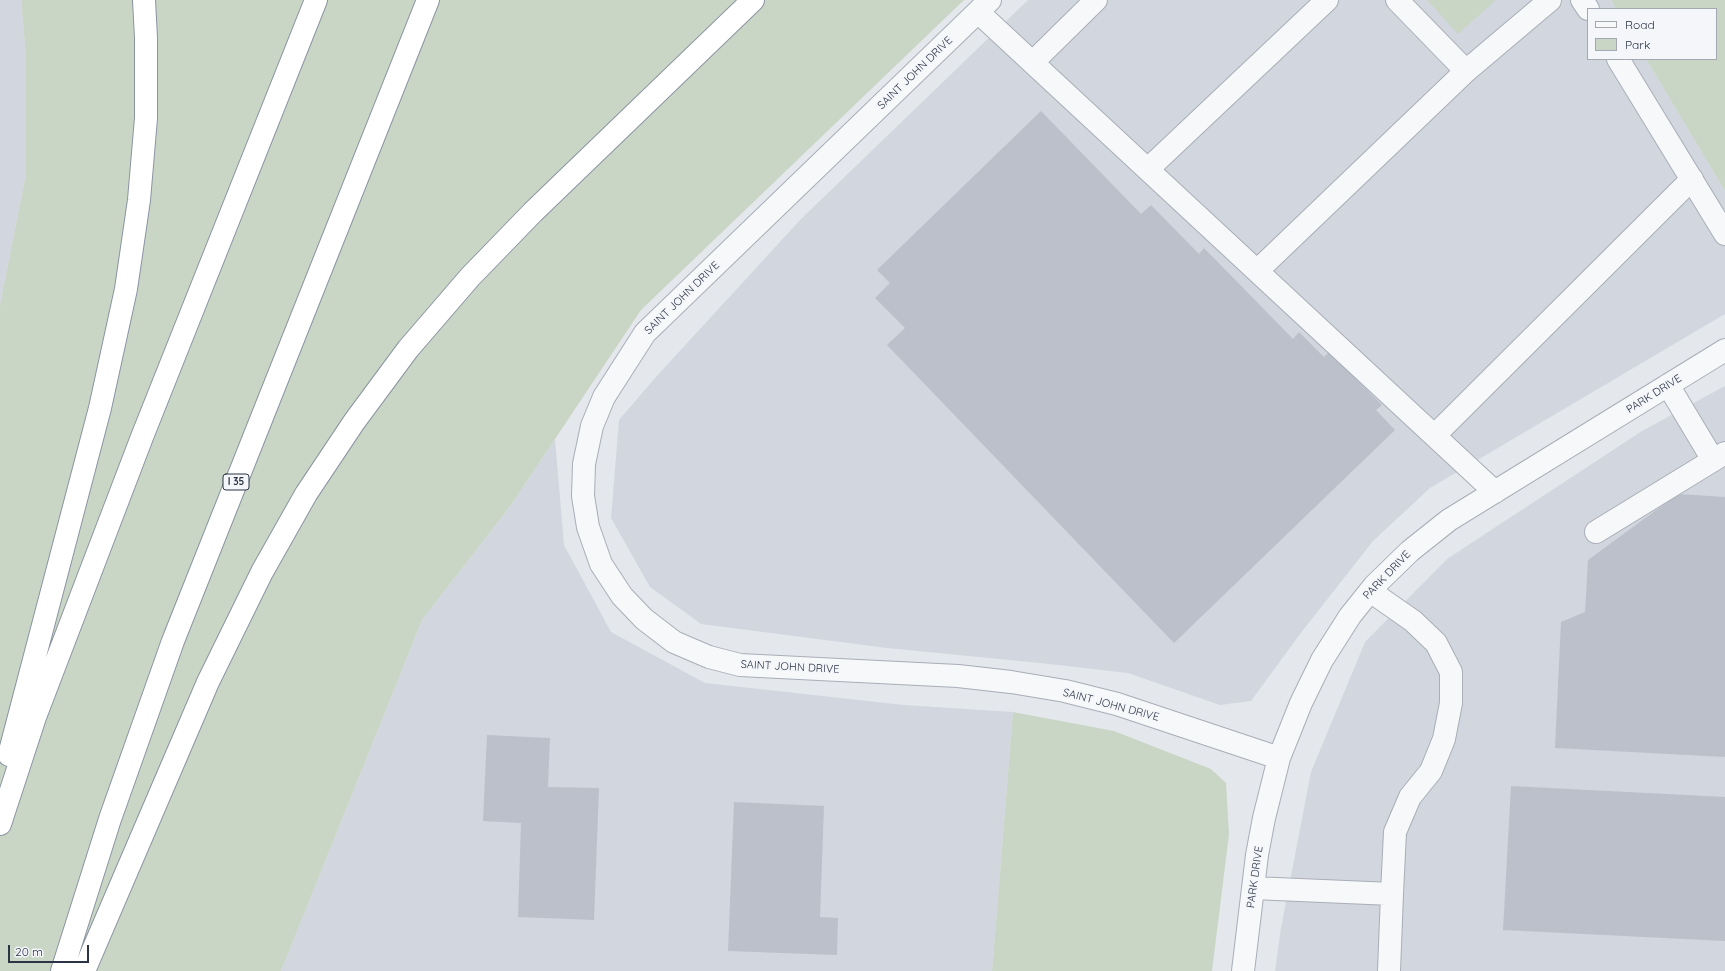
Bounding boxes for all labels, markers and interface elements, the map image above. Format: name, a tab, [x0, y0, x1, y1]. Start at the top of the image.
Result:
legend	[1587, 8, 1717, 60]
text: Road	[1625, 17, 1655, 32]
street label: SAINT JOHN DRIVE	[875, 34, 955, 112]
text: Park	[1625, 37, 1650, 52]
street label: SAINT JOHN DRIVE	[642, 259, 722, 337]
street label: PARK DRIVE	[1624, 372, 1684, 416]
road number: I 35	[223, 474, 249, 490]
street label: PARK DRIVE	[1361, 548, 1413, 602]
street label: SAINT JOHN DRIVE	[740, 658, 840, 676]
street label: SAINT JOHN DRIVE	[1062, 686, 1160, 724]
street label: PARK DRIVE	[1244, 845, 1266, 909]
scale bar	[10, 937, 91, 963]
text: 20 m	[15, 944, 43, 959]

